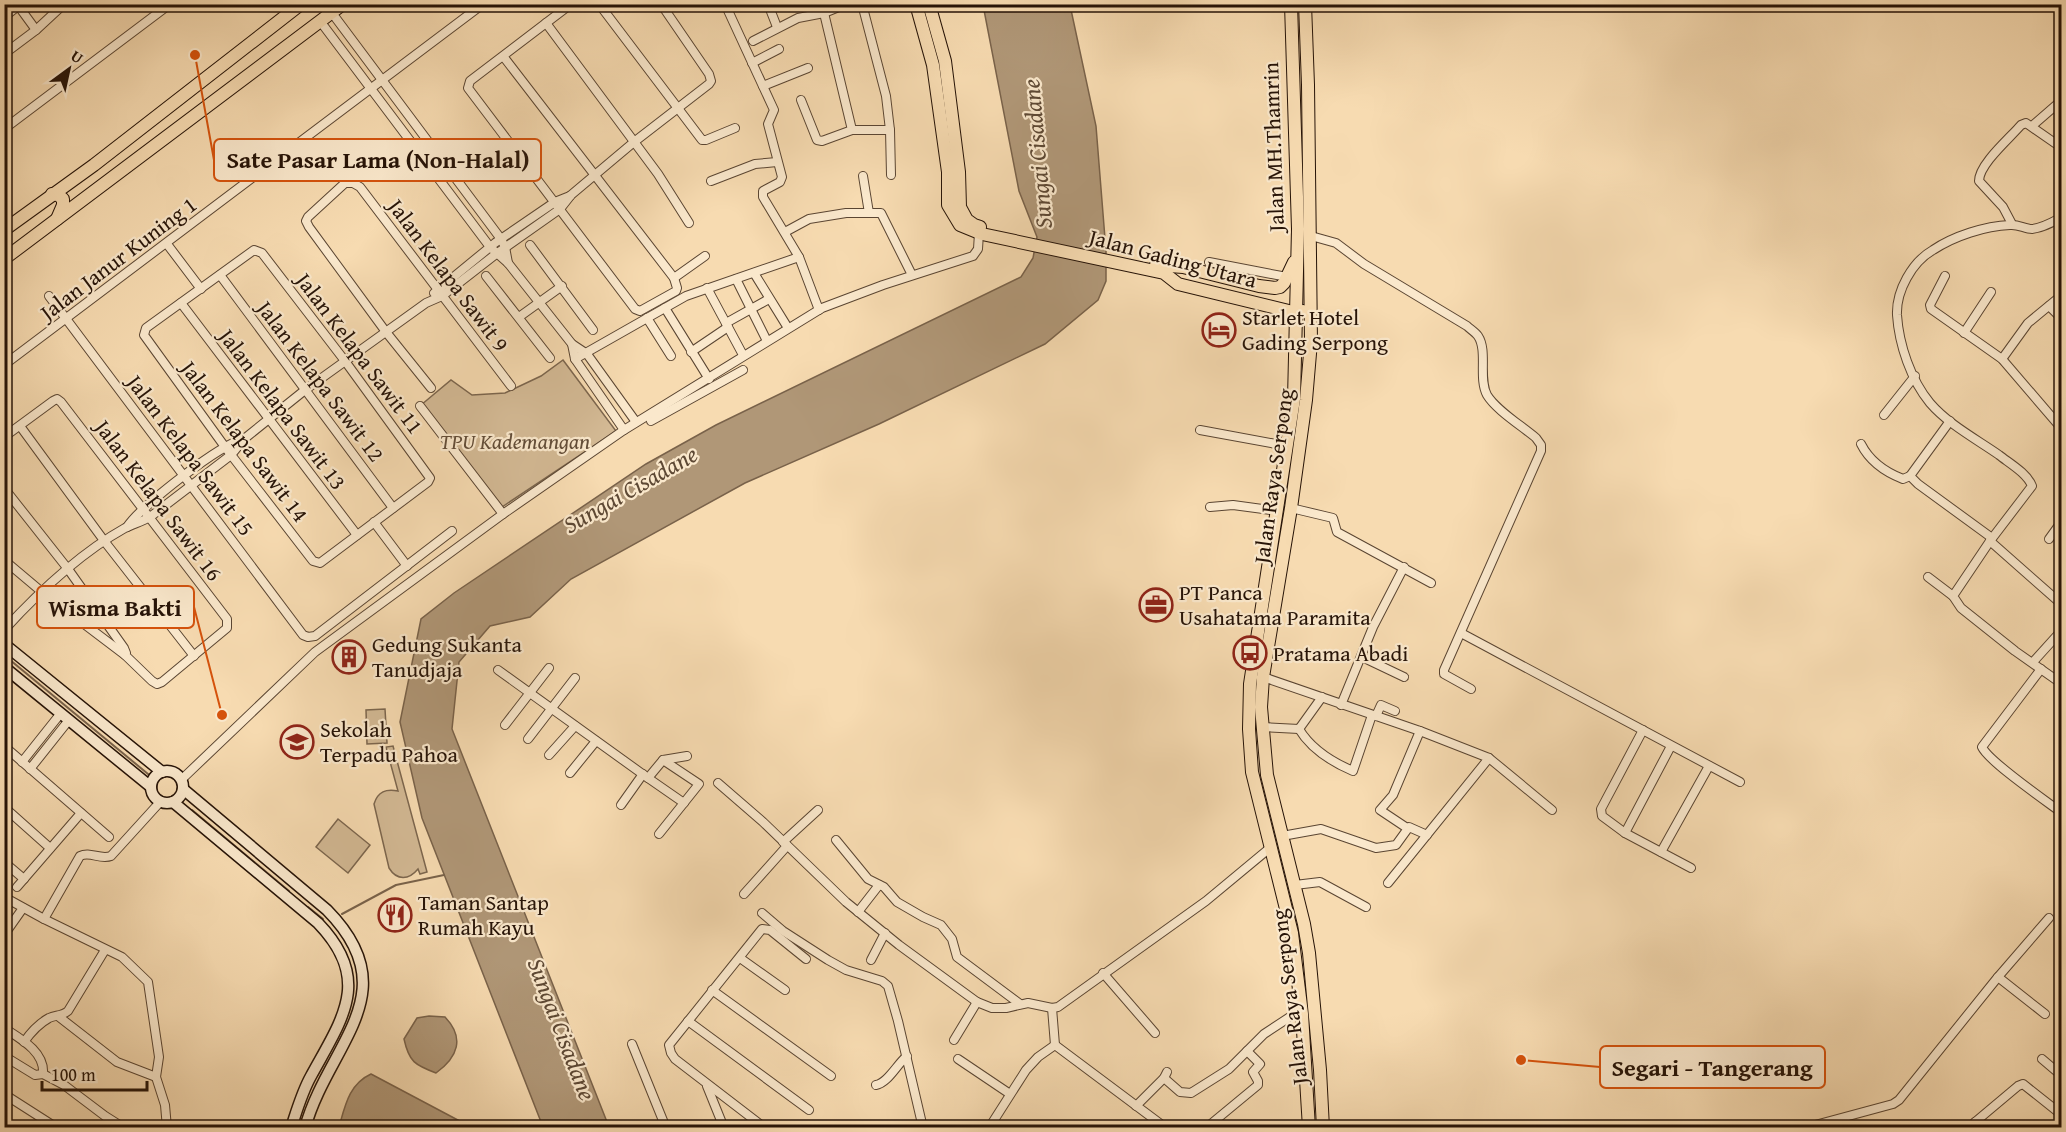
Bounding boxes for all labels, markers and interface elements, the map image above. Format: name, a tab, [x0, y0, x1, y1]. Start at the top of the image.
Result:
north arrow	[39, 39, 99, 99]
text: U	[66, 43, 88, 70]
street label: Jalan MH.Thamrin	[1254, 61, 1292, 235]
water label: Sungai Cisadane	[1013, 77, 1061, 230]
callout: Sate Pasar Lama (Non-Halal)	[214, 139, 541, 181]
text: Sate Pasar Lama (Non-Halal)	[226, 142, 530, 177]
street label: Jalan Janur Kuning 1	[31, 188, 203, 329]
street label: Jalan Kelapa Sawit 9	[379, 190, 517, 358]
street label: Jalan Gading Utara	[1083, 219, 1261, 296]
street label: Jalan Kelapa Sawit 11	[287, 263, 431, 440]
street label: Jalan Kelapa Sawit 12	[248, 291, 392, 468]
place label: Starlet Hotel Gading Serpong	[1242, 301, 1388, 358]
hotel icon: Starlet Hotel Gading Serpong	[1201, 312, 1237, 348]
street label: Jalan Kelapa Sawit 13	[210, 319, 354, 496]
street label: Jalan Kelapa Sawit 14	[172, 351, 316, 528]
street label: Jalan Kelapa Sawit 15	[118, 365, 262, 542]
street label: Jalan Raya Serpong	[1244, 386, 1301, 569]
street label: Jalan Kelapa Sawit 16	[86, 410, 230, 587]
park label: TPU Kademangan	[440, 425, 590, 457]
water label: Sungai Cisadane	[556, 436, 704, 542]
place label: PT Panca Usahatama Paramita	[1179, 576, 1371, 633]
callout: Wisma Bakti	[37, 586, 194, 628]
office icon: PT Panca Usahatama Paramita	[1138, 587, 1174, 623]
text: Wisma Bakti	[48, 590, 182, 625]
place label: Gedung Sukanta Tanudjaja	[372, 628, 522, 685]
bus stop icon: Pratama Abadi	[1232, 635, 1268, 671]
place label: Pratama Abadi	[1273, 637, 1409, 669]
building icon: Gedung Sukanta Tanudjaja	[331, 639, 367, 675]
place label: Sekolah Terpadu Pahoa	[320, 713, 458, 770]
school or university icon: Sekolah Terpadu Pahoa	[279, 724, 315, 760]
place label: Taman Santap Rumah Kayu	[418, 886, 549, 943]
restaurant icon: Taman Santap Rumah Kayu	[377, 897, 413, 933]
street label: Jalan Raya Serpong	[1262, 907, 1316, 1090]
water label: Sungai Cisadane	[519, 953, 605, 1106]
callout: Segari - Tangerang	[1600, 1046, 1825, 1088]
text: Segari - Tangerang	[1611, 1050, 1813, 1085]
scale bar	[42, 1054, 147, 1092]
text: 100 m	[51, 1061, 96, 1088]

